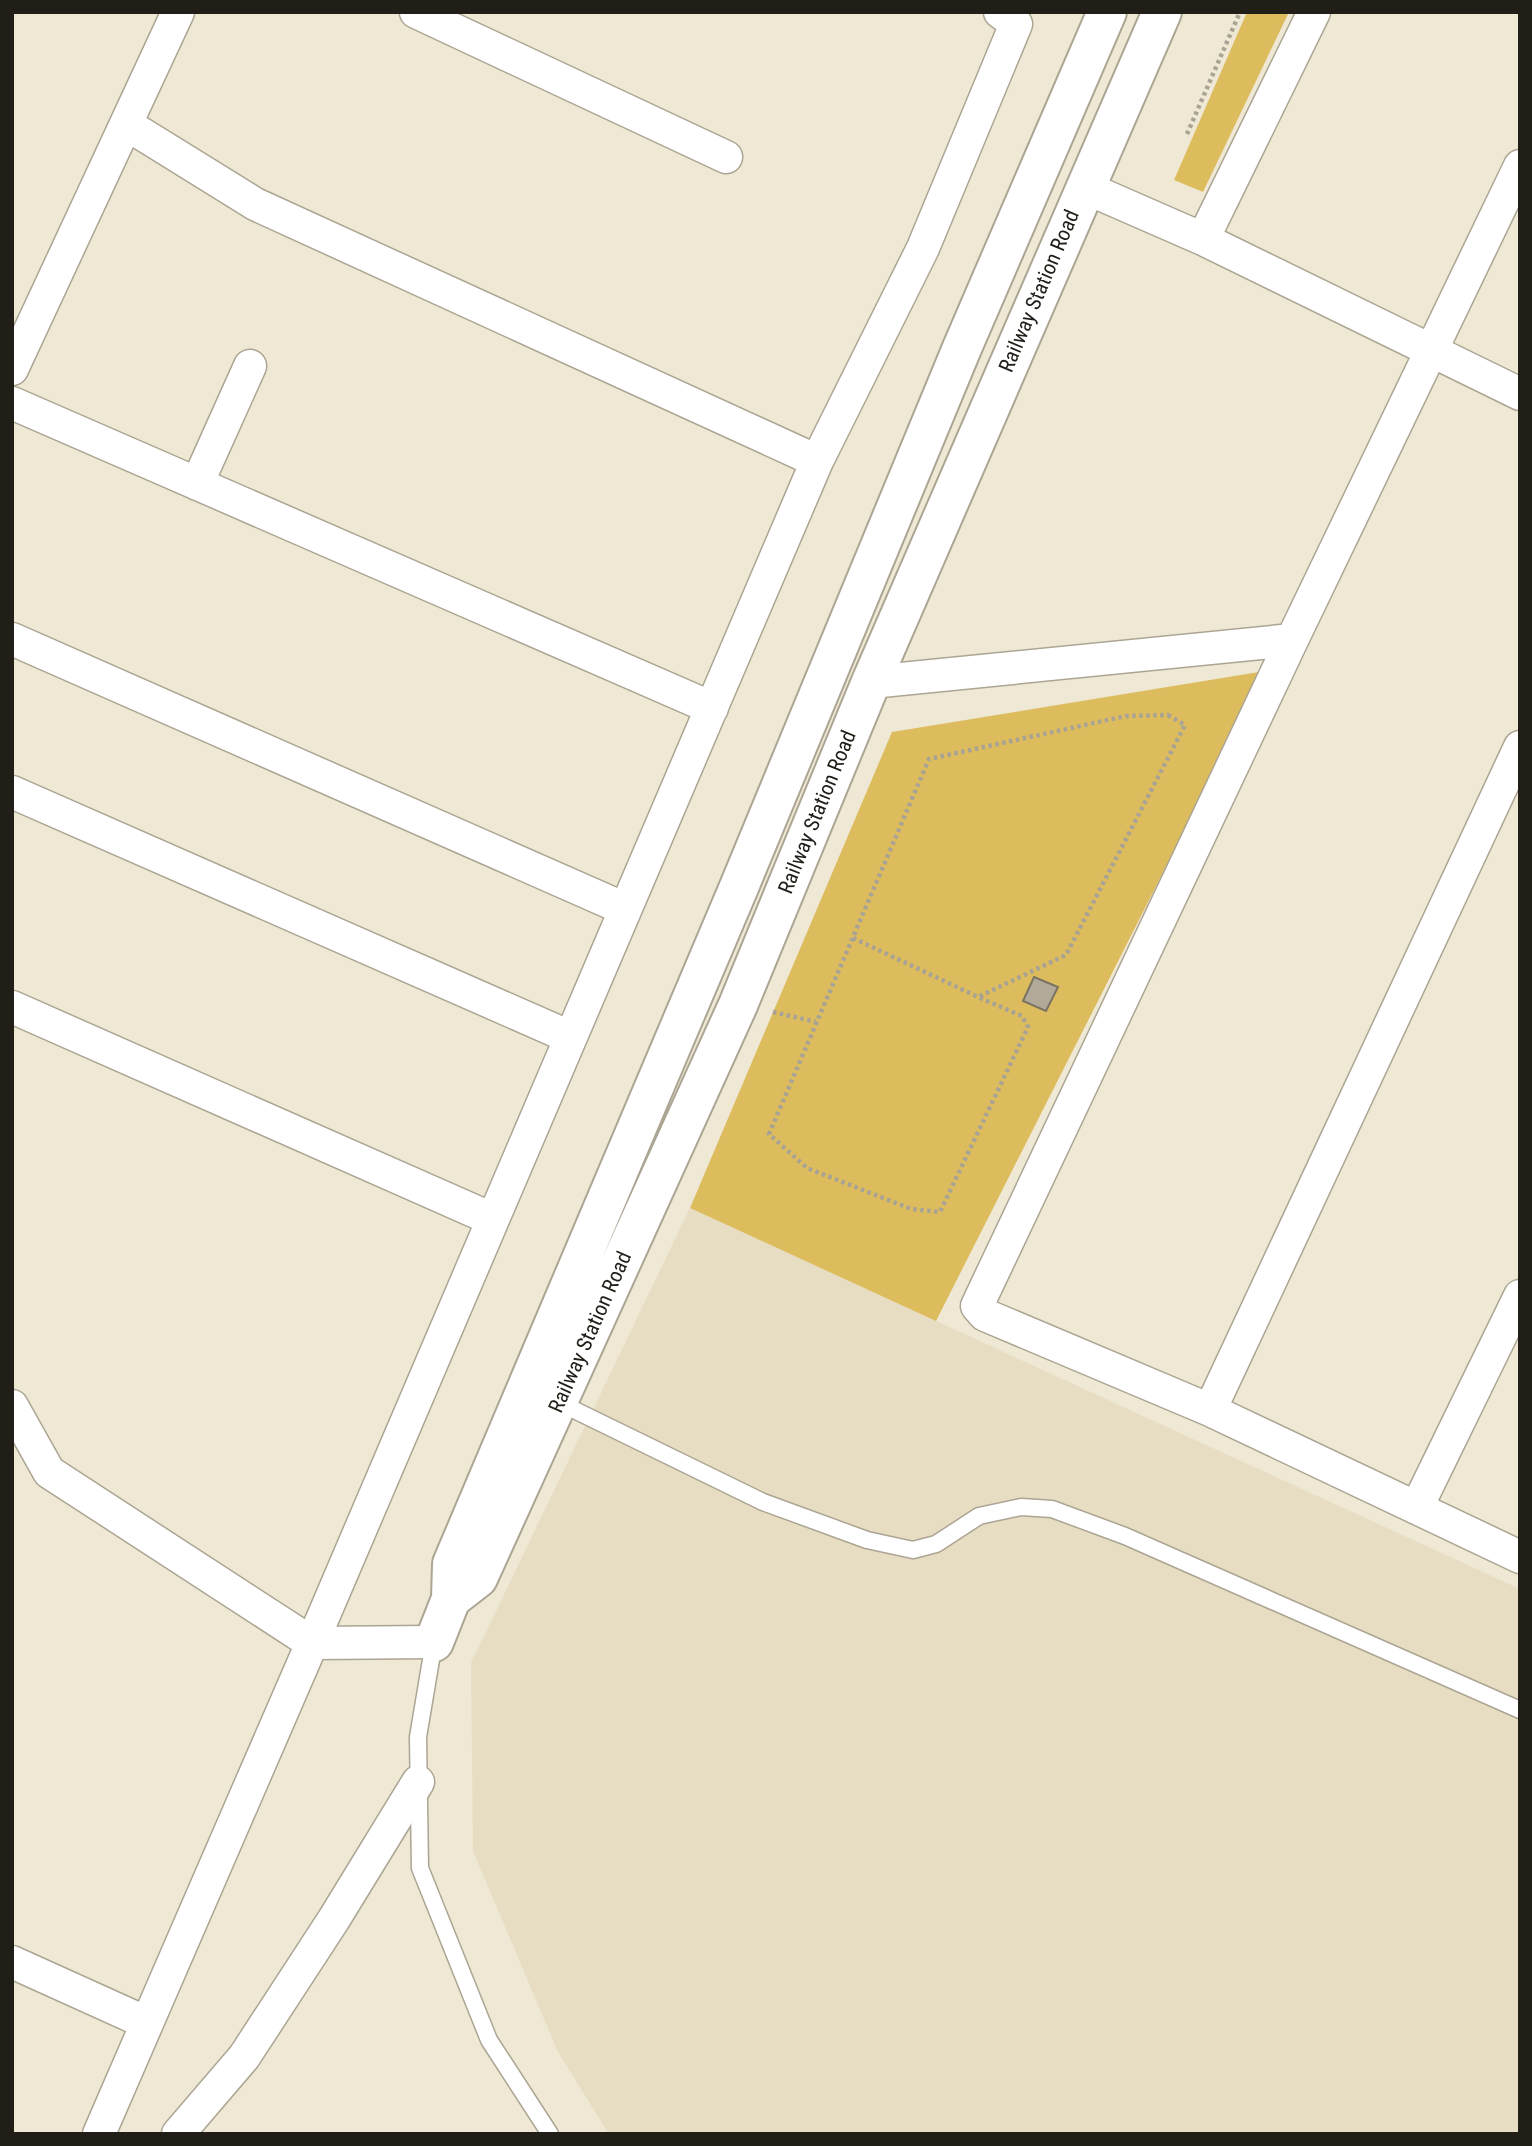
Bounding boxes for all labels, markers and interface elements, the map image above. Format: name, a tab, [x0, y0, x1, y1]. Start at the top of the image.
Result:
street label: Railway Station Road	[994, 206, 1084, 376]
street label: Railway Station Road	[773, 727, 861, 897]
street label: Railway Station Road	[544, 1248, 636, 1416]

